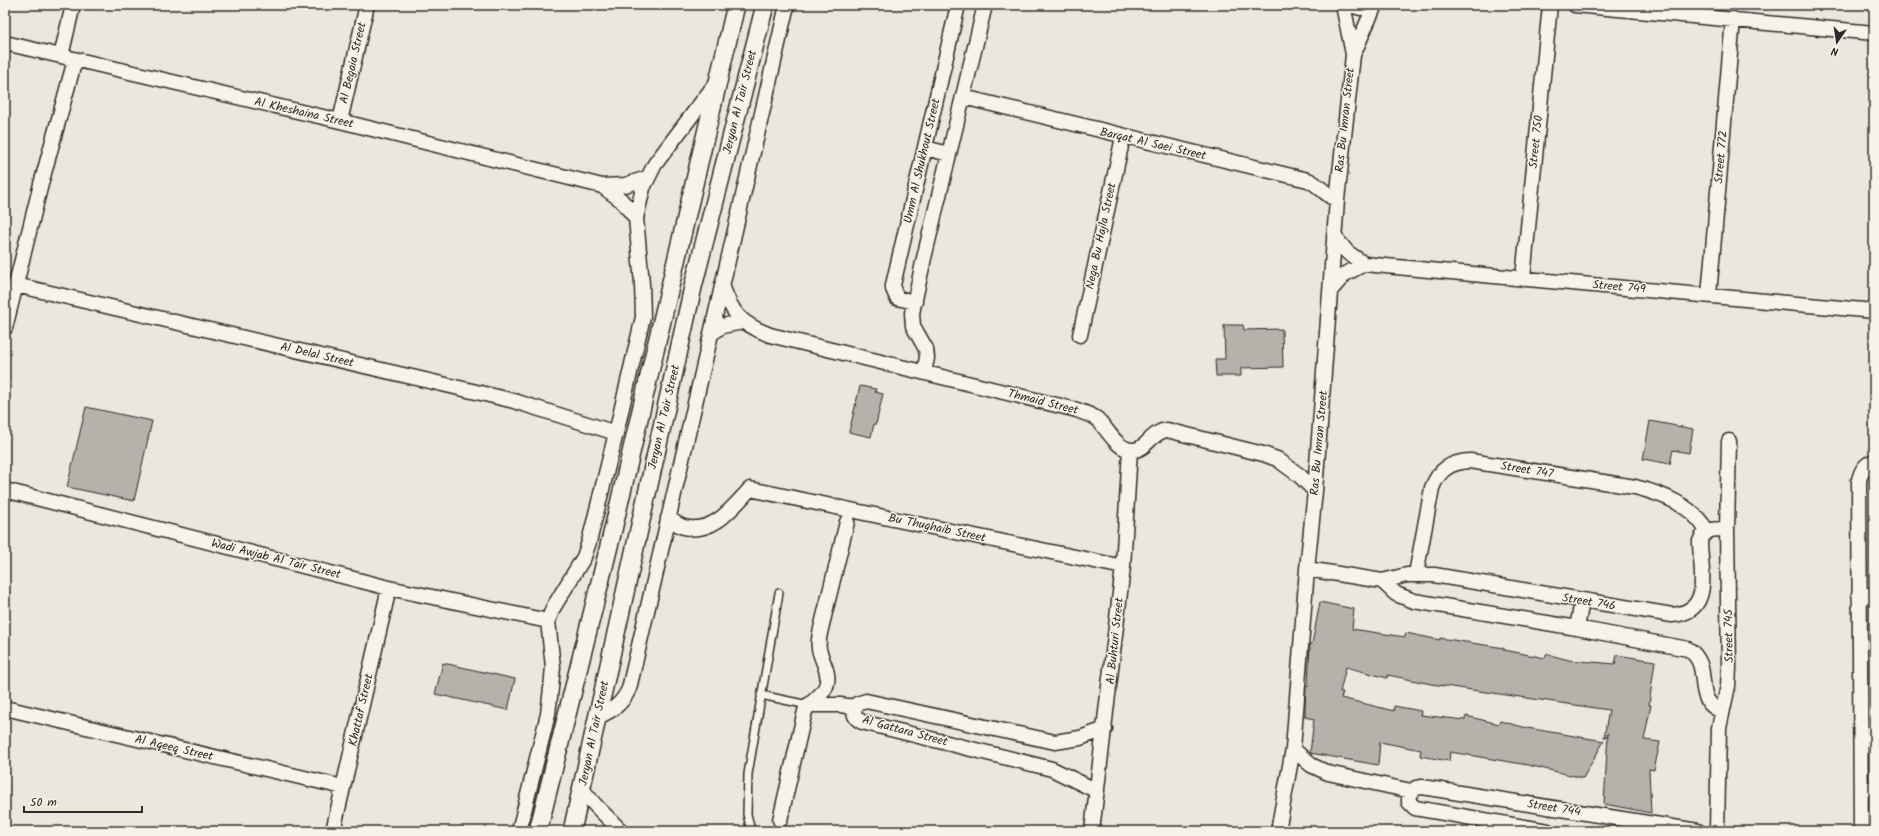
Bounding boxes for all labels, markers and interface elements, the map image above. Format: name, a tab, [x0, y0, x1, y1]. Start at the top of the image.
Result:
street label: Al Begaia Street	[334, 20, 372, 106]
north arrow	[1817, 22, 1857, 62]
text: N	[1830, 41, 1840, 60]
street label: Jeryan Al Tair Street	[718, 48, 762, 156]
street label: Ras Bu Imran Street	[1330, 66, 1360, 173]
street label: Al Kheshaina Street	[253, 92, 356, 134]
street label: Umm Al Shukhout Street	[898, 96, 946, 225]
street label: Street 750	[1524, 115, 1548, 169]
street label: Barqat Al Saei Street	[1098, 123, 1208, 166]
street label: Street 772	[1709, 130, 1733, 184]
street label: Nega Bu Hajla Street	[1080, 181, 1122, 291]
street label: Street 749	[1592, 275, 1646, 299]
street label: Al Delal Street	[278, 337, 356, 373]
street label: Jeryan Al Tair Street	[643, 363, 685, 471]
street label: Thmaid Street	[1006, 384, 1081, 420]
street label: Ras Bu Imran Street	[1305, 389, 1333, 496]
street label: Street 747	[1499, 456, 1555, 484]
street label: Bu Thughaib Street	[887, 508, 988, 548]
street label: Wadi Awjab Al Tair Street	[209, 534, 343, 584]
street label: Street 746	[1561, 588, 1617, 616]
street label: Al Buhturi Street	[1101, 596, 1129, 685]
street label: Street 745	[1719, 607, 1739, 663]
street label: Khattaf Street	[343, 672, 379, 748]
street label: Jeryan Al Tair Street	[574, 679, 614, 787]
street label: Al Gattara Street	[860, 710, 950, 752]
street label: Al Aqeeq Street	[133, 730, 215, 766]
scale bar	[24, 788, 142, 814]
text: 50 m	[30, 793, 57, 812]
street label: Street 744	[1526, 794, 1583, 822]

